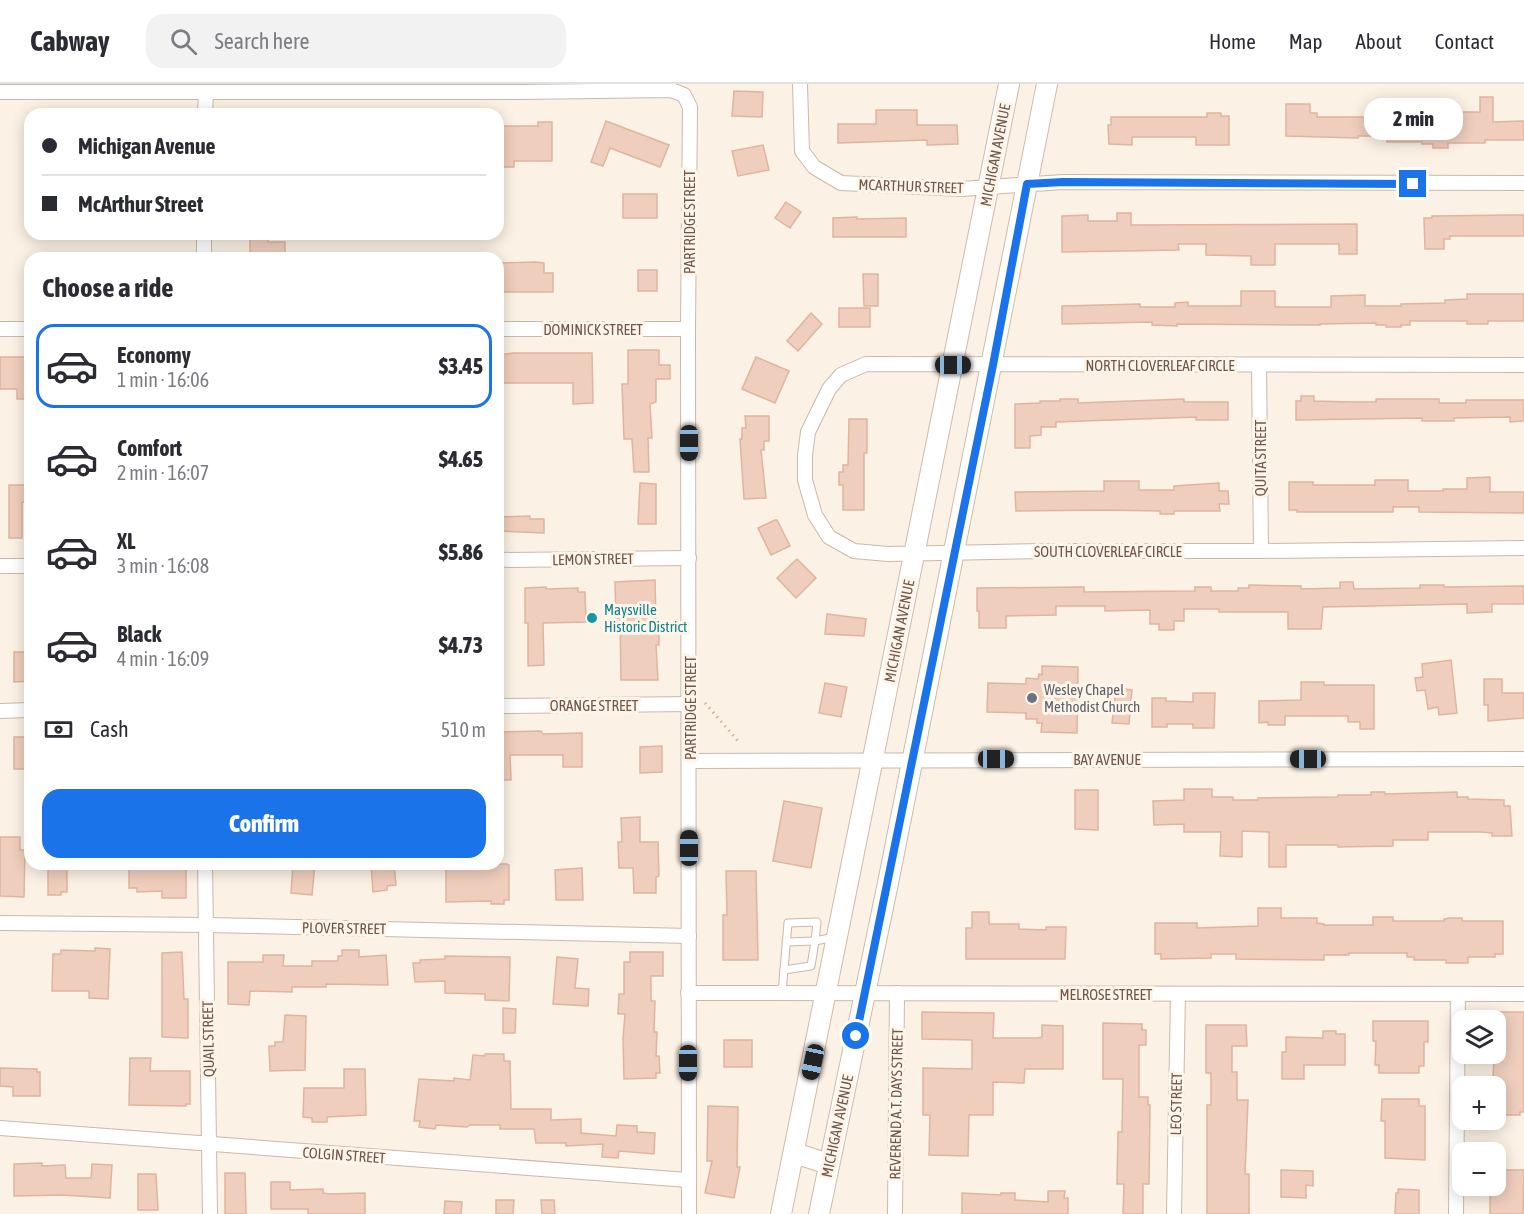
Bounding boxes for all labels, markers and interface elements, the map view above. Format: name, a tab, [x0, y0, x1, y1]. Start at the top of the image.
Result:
search box	[146, 14, 566, 68]
text: Cabway	[30, 25, 110, 57]
icon: search	[167, 25, 200, 58]
text: Search here	[215, 28, 310, 54]
text: Home	[1209, 29, 1256, 53]
text: Map	[1289, 29, 1323, 53]
text: About	[1356, 29, 1402, 53]
text: Contact	[1435, 29, 1494, 53]
callout: 2 min	[1364, 97, 1462, 139]
street label: MICHIGAN AVENUE	[977, 102, 1013, 208]
text: 2 min	[1393, 107, 1434, 130]
text: Michigan Avenue	[78, 133, 216, 159]
street label: PARTRIDGE STREET	[681, 170, 698, 274]
route end	[1399, 170, 1426, 197]
street label: MCARTHUR STREET	[858, 176, 964, 196]
text: McArthur Street	[78, 191, 203, 217]
text: Choose a ride	[42, 272, 174, 303]
street label: DOMINICK STREET	[543, 321, 643, 338]
icon: car	[45, 339, 99, 393]
text: Economy	[117, 342, 191, 368]
text: $3.45	[439, 353, 483, 379]
car	[935, 356, 971, 374]
street label: NORTH CLOVERLEAF CIRCLE	[1085, 357, 1235, 374]
text: 1 min · 16:06	[117, 368, 209, 391]
street label: QUITA STREET	[1252, 419, 1269, 496]
car	[680, 425, 698, 461]
icon: car	[45, 432, 99, 486]
text: Comfort	[117, 435, 182, 461]
text: $4.65	[439, 446, 483, 472]
text: 2 min · 16:07	[117, 461, 209, 484]
icon: car	[45, 525, 99, 579]
text: XL	[117, 528, 135, 554]
text: $5.86	[439, 539, 483, 565]
street label: SOUTH CLOVERLEAF CIRCLE	[1034, 543, 1183, 560]
street label: LEMON STREET	[552, 550, 634, 568]
text: 3 min · 16:08	[117, 554, 209, 577]
street label: MICHIGAN AVENUE	[881, 578, 917, 684]
place label: Maysville Historic District	[604, 601, 687, 635]
marker: Maysville Historic District	[585, 611, 599, 625]
icon: car	[45, 618, 99, 672]
text: Black	[117, 621, 161, 647]
text: $4.73	[439, 632, 483, 658]
text: 4 min · 16:09	[117, 647, 209, 670]
street label: PARTRIDGE STREET	[682, 656, 699, 760]
place label: Wesley Chapel Methodist Church	[1044, 681, 1140, 715]
marker: Wesley Chapel Methodist Church	[1025, 691, 1039, 705]
street label: ORANGE STREET	[550, 697, 639, 714]
icon: cash	[42, 713, 75, 746]
text: Cash	[90, 716, 129, 742]
text: 510 m	[441, 718, 486, 741]
car	[978, 750, 1014, 768]
car	[1290, 750, 1326, 768]
street label: BAY AVENUE	[1073, 751, 1141, 768]
button: Confirm	[42, 789, 486, 858]
car	[680, 830, 698, 866]
street label: PLOVER STREET	[302, 919, 387, 937]
street label: MELROSE STREET	[1060, 986, 1153, 1003]
street label: QUAIL STREET	[199, 1000, 217, 1077]
map controls	[1452, 1010, 1506, 1196]
button: layers	[1452, 1010, 1506, 1064]
route start	[842, 1022, 869, 1049]
street label: REVEREND A.T. DAYS STREET	[886, 1028, 906, 1180]
car	[800, 1043, 826, 1081]
car	[679, 1045, 697, 1081]
street label: LEO STREET	[1167, 1072, 1185, 1136]
street label: MICHIGAN AVENUE	[818, 1073, 856, 1179]
button: +	[1452, 1076, 1506, 1130]
button: −	[1452, 1142, 1506, 1196]
street label: COLGIN STREET	[302, 1144, 386, 1166]

